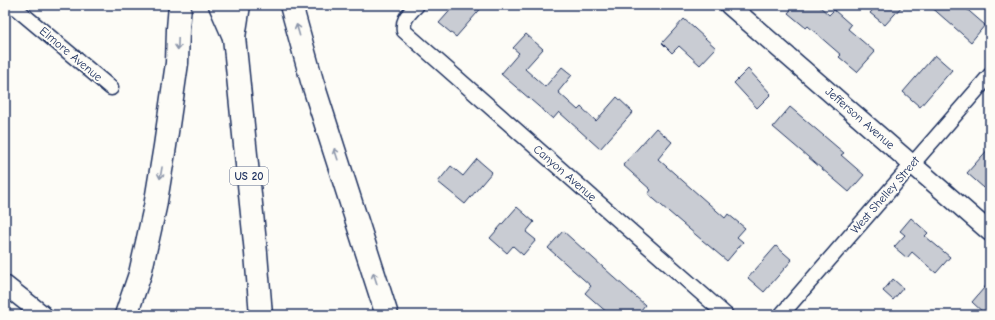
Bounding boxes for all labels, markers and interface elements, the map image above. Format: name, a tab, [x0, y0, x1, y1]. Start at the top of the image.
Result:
one-way arrow	[294, 23, 301, 36]
street label: Elmore Avenue	[37, 24, 105, 84]
one-way arrow	[174, 37, 181, 50]
street label: Jefferson Avenue	[822, 84, 898, 152]
street label: Canyon Avenue	[531, 142, 599, 204]
one-way arrow	[331, 148, 339, 160]
street label: West Shelley Street	[848, 153, 923, 236]
one-way arrow	[157, 166, 165, 179]
road number: US 20	[230, 167, 268, 185]
one-way arrow	[371, 272, 378, 285]

